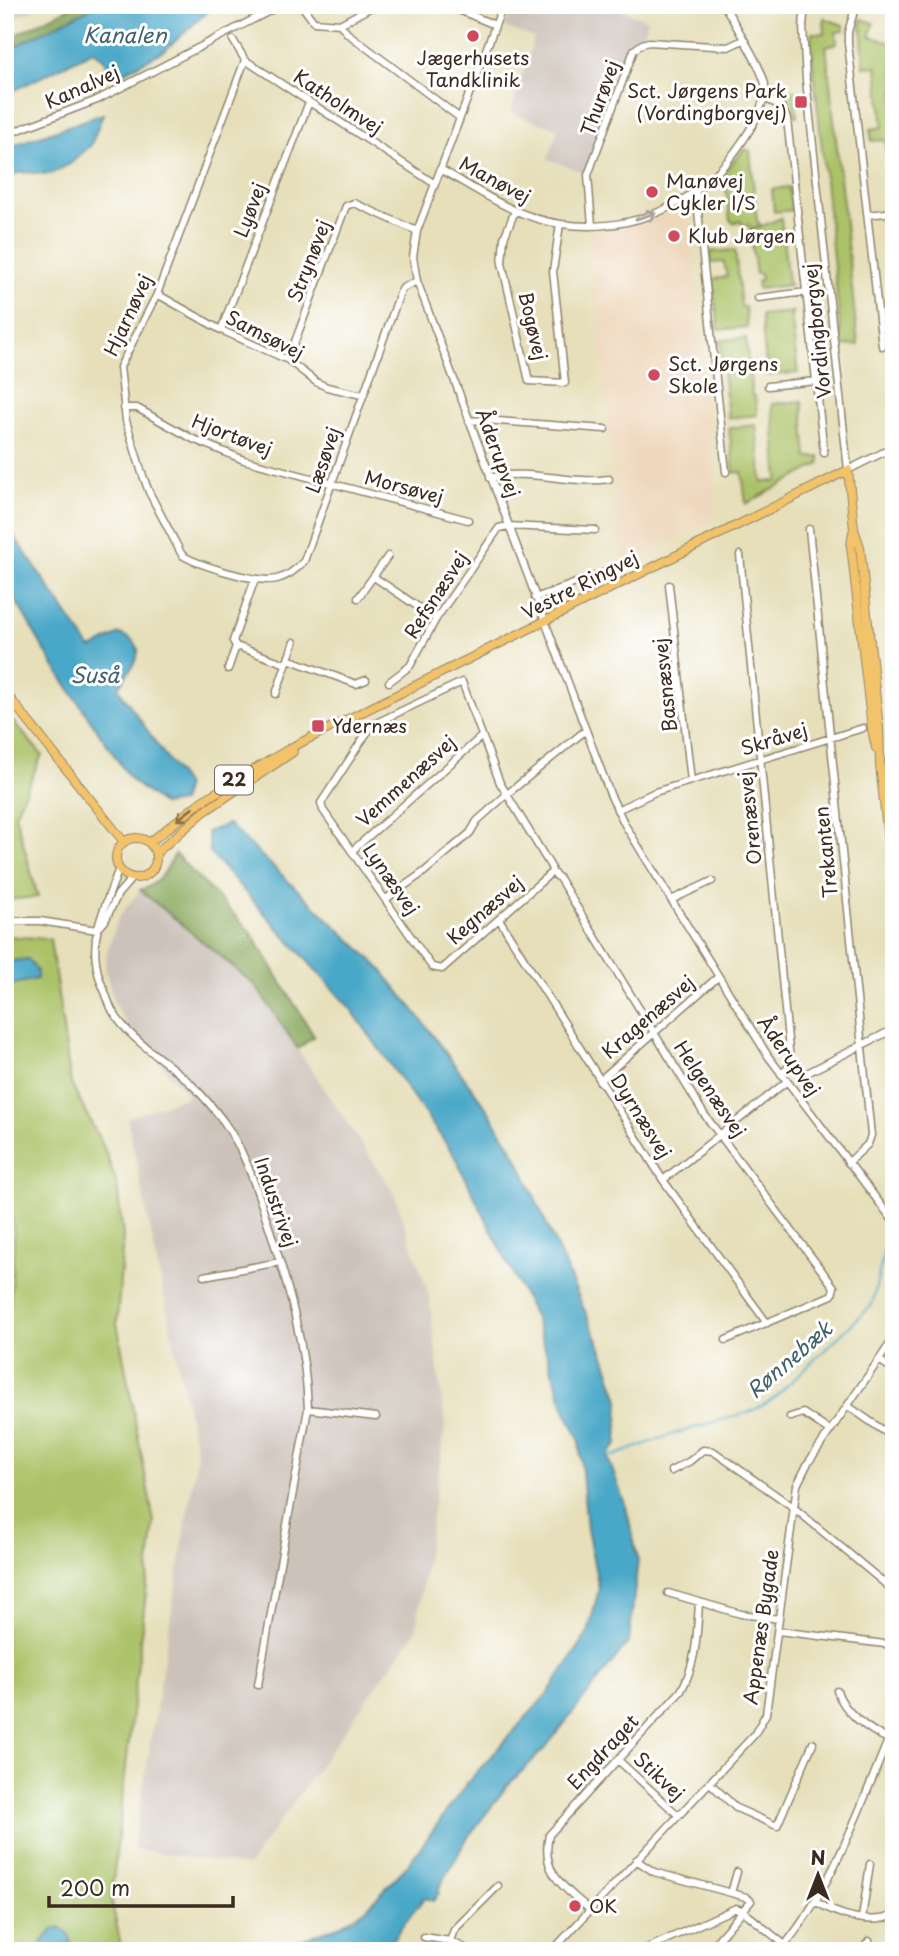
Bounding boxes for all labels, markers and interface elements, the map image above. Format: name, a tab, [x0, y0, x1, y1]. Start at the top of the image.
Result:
water label: Kanalen	[83, 18, 168, 50]
marker: Jægerhusets Tandklinik	[465, 28, 481, 44]
place label: Jægerhusets Tandklinik	[417, 43, 529, 93]
street label: Thurøvej	[572, 56, 626, 139]
street label: Kanalvej	[40, 57, 123, 115]
street label: Katholmvej	[288, 62, 389, 141]
place label: Sct. Jørgens Park (Vordingborgvej)	[627, 76, 787, 126]
marker: Sct. Jørgens Park (Vordingborgvej)	[793, 94, 809, 110]
street label: Manøvej	[455, 149, 536, 210]
place label: Manøvej Cykler I/S	[666, 166, 756, 216]
street label: Lyøvej	[226, 178, 272, 241]
marker: Manøvej Cykler I/S	[644, 184, 660, 200]
one-way arrow	[635, 209, 657, 222]
street label: Strynøvej	[280, 215, 337, 306]
place label: Klub Jørgen	[688, 221, 796, 249]
marker: Klub Jørgen	[666, 228, 682, 244]
street label: Vordingborgvej	[795, 262, 837, 400]
street label: Hjarnøvej	[96, 269, 158, 360]
street label: Bogøvej	[513, 289, 555, 363]
street label: Samsøvej	[221, 302, 310, 366]
place label: Sct. Jørgens Skole	[668, 349, 778, 399]
marker: Sct. Jørgens Skole	[646, 367, 662, 383]
street label: Åderupvej	[470, 404, 528, 501]
street label: Hjortøvej	[188, 406, 277, 462]
street label: Læsøvej	[298, 423, 346, 497]
street label: Morsøvej	[362, 462, 447, 510]
street label: Vestre Ringvej	[516, 543, 643, 626]
street label: Refsnæsvej	[396, 545, 474, 644]
street label: Basnæsvej	[645, 637, 683, 734]
water label: Suså	[71, 658, 120, 690]
place label: Ydernæs	[332, 711, 407, 739]
street label: Skråvej	[737, 715, 811, 761]
marker: Ydernæs	[310, 718, 326, 734]
street label: Vemmenæsvej	[349, 728, 461, 833]
road number: 22	[215, 766, 253, 794]
street label: Orenæsvej	[730, 770, 768, 866]
street label: Trekanten	[806, 805, 844, 899]
one-way arrow	[176, 807, 194, 822]
street label: Lynæsvej	[357, 837, 427, 920]
street label: Kegnæsvej	[440, 868, 529, 950]
street label: Kragenæsvej	[595, 968, 700, 1065]
street label: Åderupvej	[752, 1009, 828, 1101]
street label: Helgenæsvej	[668, 1034, 754, 1142]
street label: Dyrnæsvej	[605, 1068, 679, 1163]
street label: Industrivej	[248, 1153, 305, 1251]
water label: Rønnebæk	[739, 1311, 839, 1405]
street label: Appenæs Bygade	[735, 1548, 785, 1706]
street label: Engdraget	[560, 1707, 645, 1795]
street label: Stikvej	[628, 1744, 691, 1806]
north arrow	[783, 1840, 853, 1910]
text: N	[810, 1843, 826, 1871]
scale bar	[49, 1865, 233, 1909]
text: 200 m	[60, 1871, 130, 1903]
place label: OK	[589, 1891, 617, 1919]
marker: OK	[567, 1898, 583, 1914]

